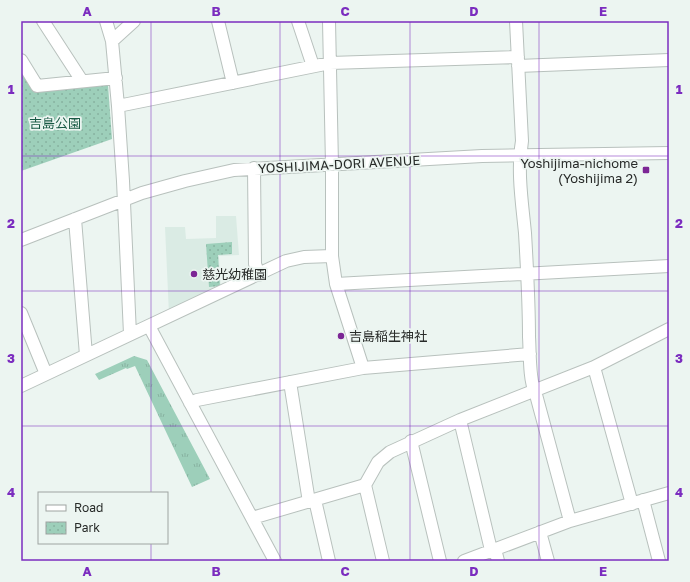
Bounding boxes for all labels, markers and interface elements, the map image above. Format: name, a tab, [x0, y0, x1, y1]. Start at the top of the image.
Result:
text: A	[82, 3, 92, 19]
text: B	[211, 3, 221, 19]
text: C	[340, 3, 350, 19]
text: D	[469, 3, 479, 19]
text: E	[599, 3, 607, 19]
text: 1	[8, 81, 15, 97]
text: 1	[676, 81, 683, 97]
park label: 吉島公園	[29, 115, 81, 131]
street label: YOSHIJIMA-DORI AVENUE	[258, 152, 421, 176]
place label: Yoshijima-nichome (Yoshijima 2)	[520, 155, 638, 186]
marker: Yoshijima-nichome (Yoshijima 2)	[641, 165, 651, 175]
text: 2	[7, 215, 15, 231]
text: 2	[675, 215, 683, 231]
place label: 慈光幼稚園	[202, 266, 267, 282]
marker: 慈光幼稚園	[189, 269, 199, 279]
place label: 吉島稲生神社	[349, 328, 427, 344]
marker: 吉島稲生神社	[336, 331, 346, 341]
text: 3	[7, 350, 15, 366]
text: 3	[675, 350, 683, 366]
text: 4	[7, 484, 15, 500]
text: 4	[675, 484, 683, 500]
legend	[38, 492, 168, 544]
text: Road	[74, 500, 103, 515]
text: Park	[74, 520, 100, 535]
text: A	[82, 563, 92, 579]
text: B	[211, 563, 221, 579]
text: C	[340, 563, 350, 579]
text: D	[469, 563, 479, 579]
text: E	[599, 563, 607, 579]

